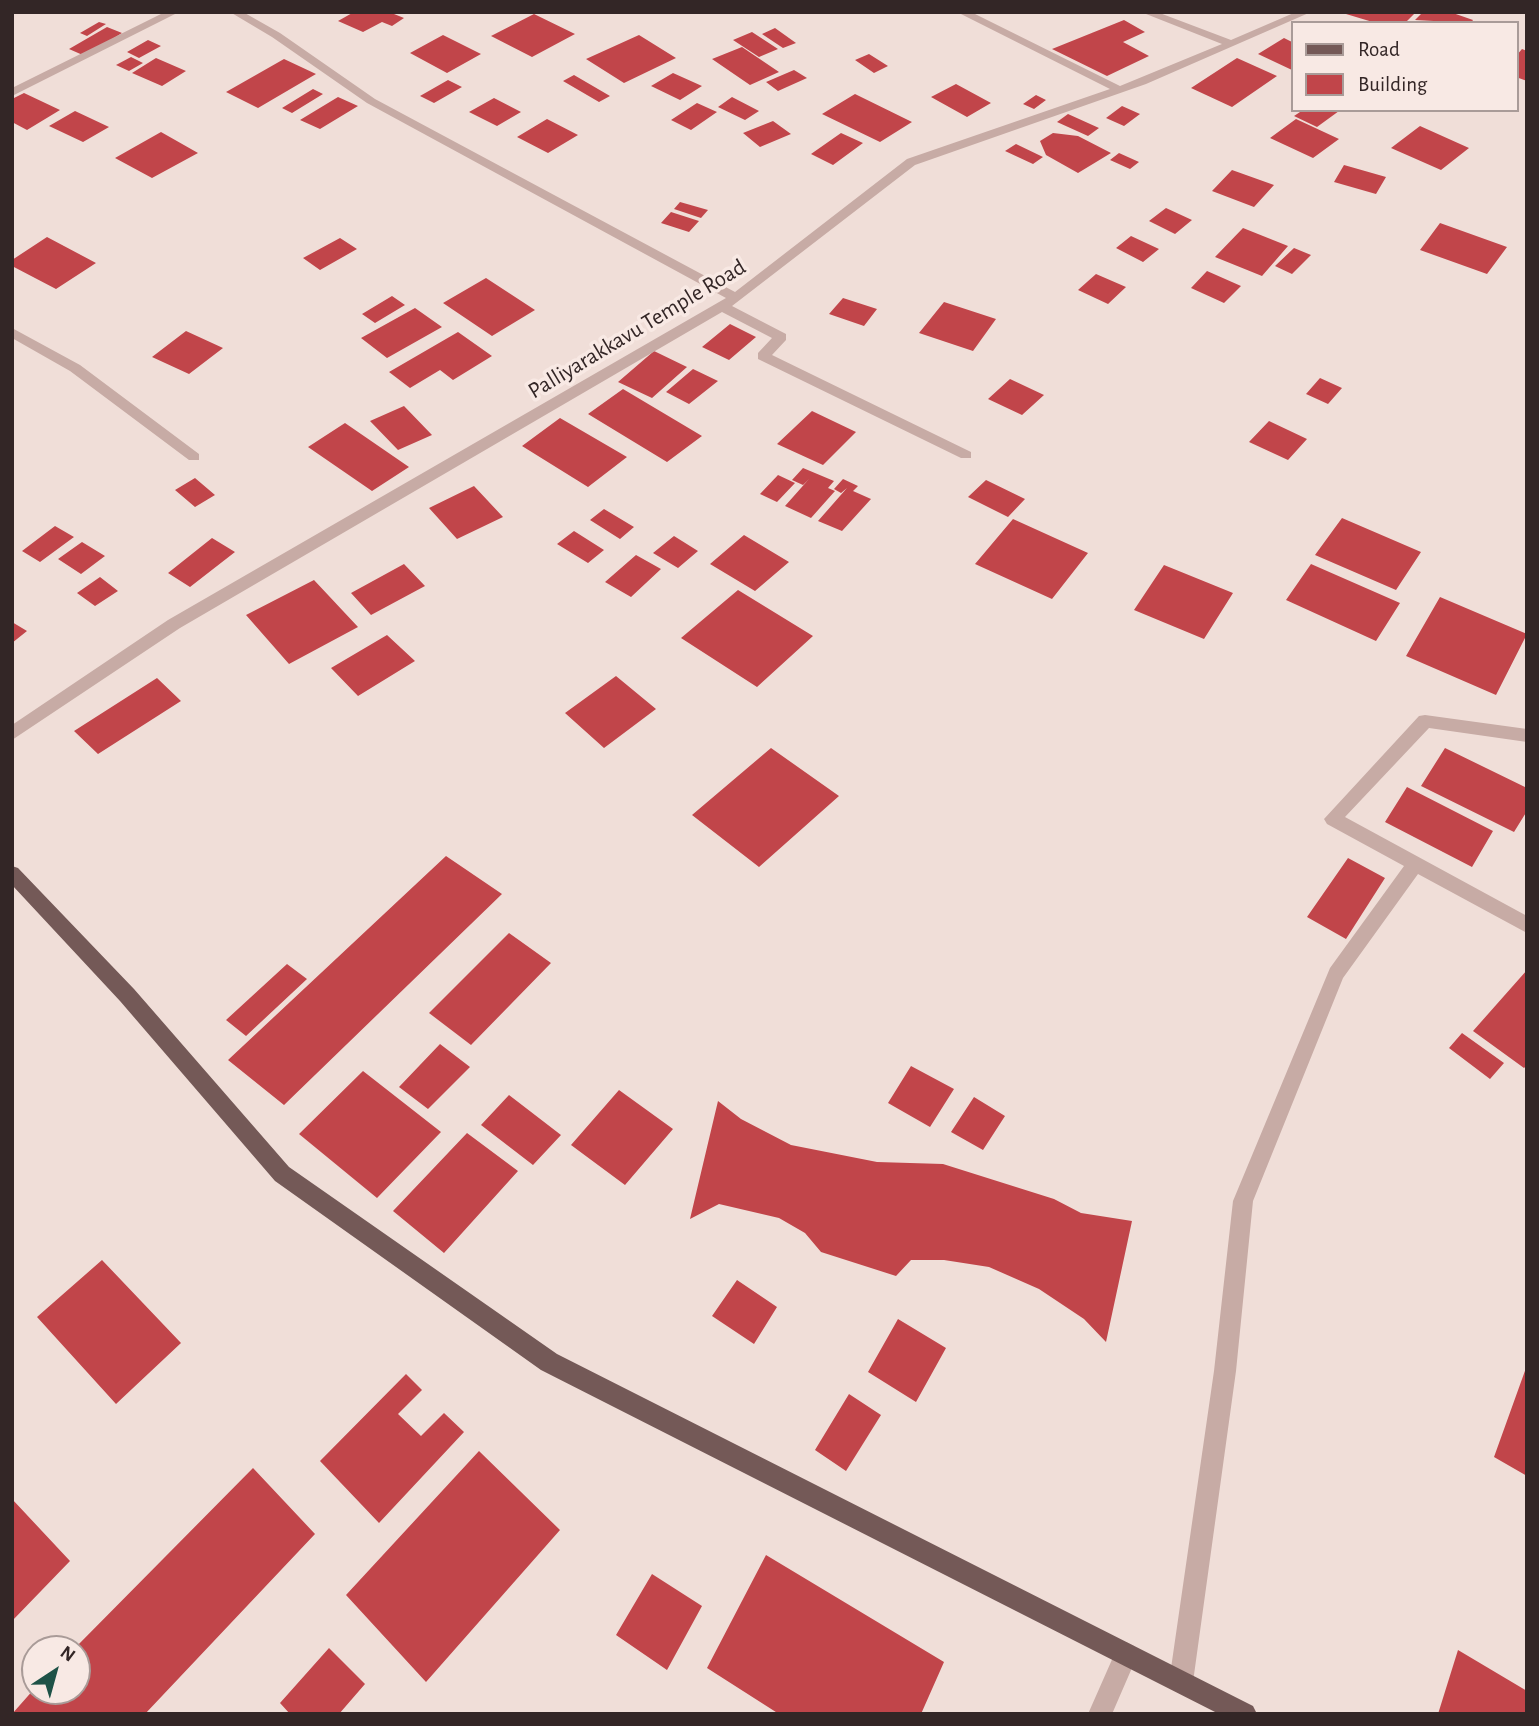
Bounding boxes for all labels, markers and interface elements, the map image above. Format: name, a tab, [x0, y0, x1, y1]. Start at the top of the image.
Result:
legend	[1290, 21, 1518, 112]
text: Road	[1358, 39, 1400, 60]
text: Building	[1358, 74, 1427, 95]
street label: Palliyarakkavu Temple Road	[523, 253, 751, 405]
north arrow	[21, 1635, 91, 1705]
text: N	[57, 1643, 78, 1666]

